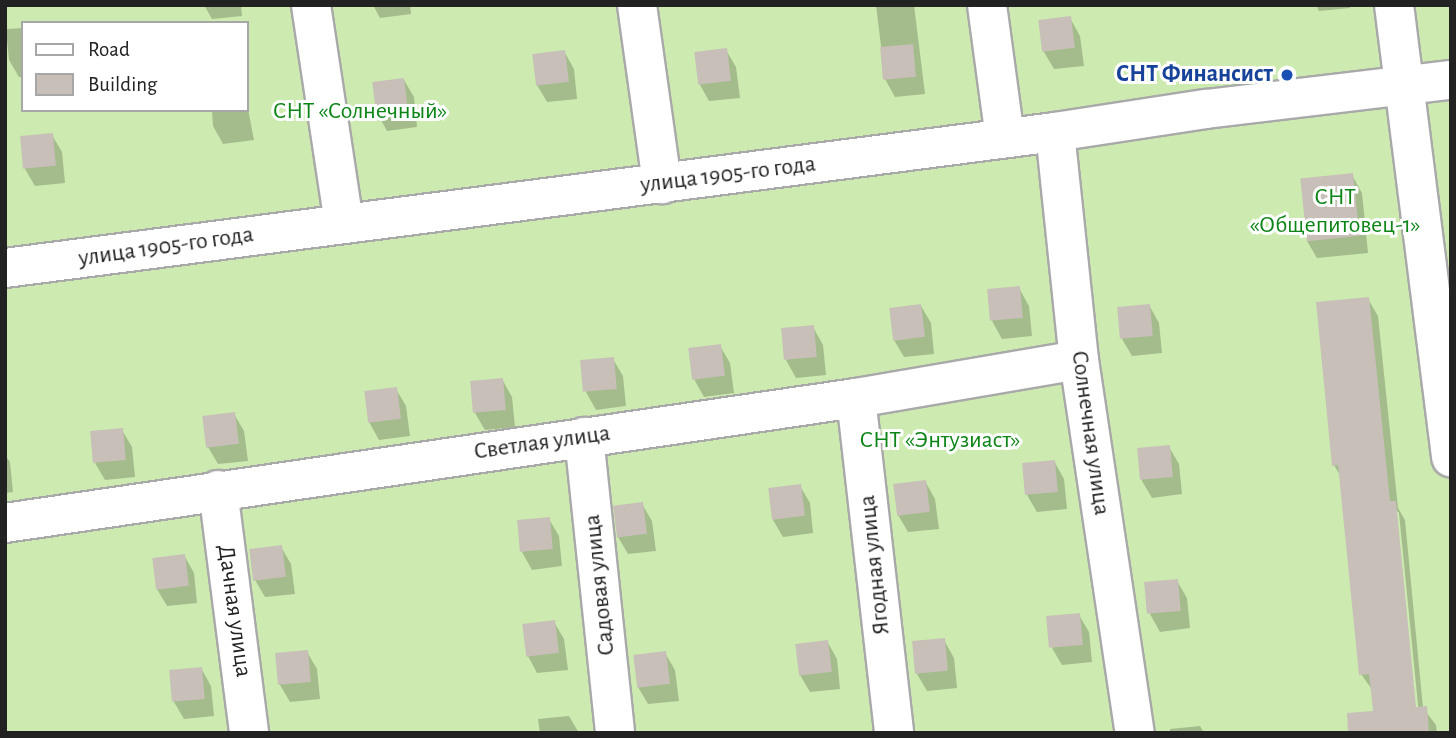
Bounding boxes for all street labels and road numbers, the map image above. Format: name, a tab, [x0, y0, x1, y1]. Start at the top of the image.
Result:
street label: улица 1905-го года	[639, 150, 817, 200]
street label: улица 1905-го года	[77, 220, 255, 274]
street label: Солнечная улица	[1064, 349, 1116, 517]
street label: Светлая улица	[472, 419, 612, 467]
street label: Ягодная улица	[853, 494, 897, 636]
street label: Садовая улица	[578, 513, 622, 657]
street label: Дачная улица	[210, 543, 258, 679]

